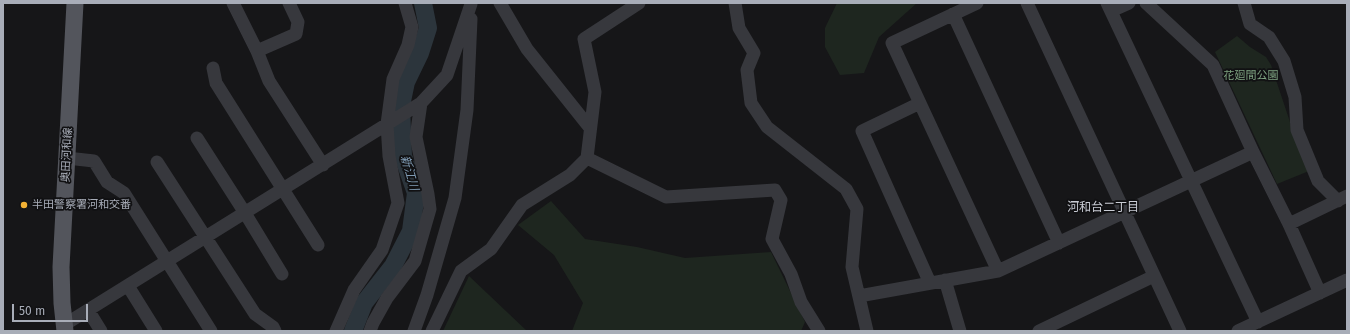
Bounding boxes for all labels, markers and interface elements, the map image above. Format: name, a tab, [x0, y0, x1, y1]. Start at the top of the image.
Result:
park label: 花廻間公園	[1224, 69, 1278, 83]
street label: 奥田河和線	[59, 127, 75, 183]
water label: 新江川	[397, 154, 421, 192]
place label: 半田警察署河和交番	[32, 198, 131, 212]
marker: 半田警察署河和交番	[19, 200, 29, 210]
district label: 河和台二丁目	[1067, 201, 1139, 215]
scale bar	[14, 296, 90, 322]
text: 50 m	[19, 304, 45, 318]

